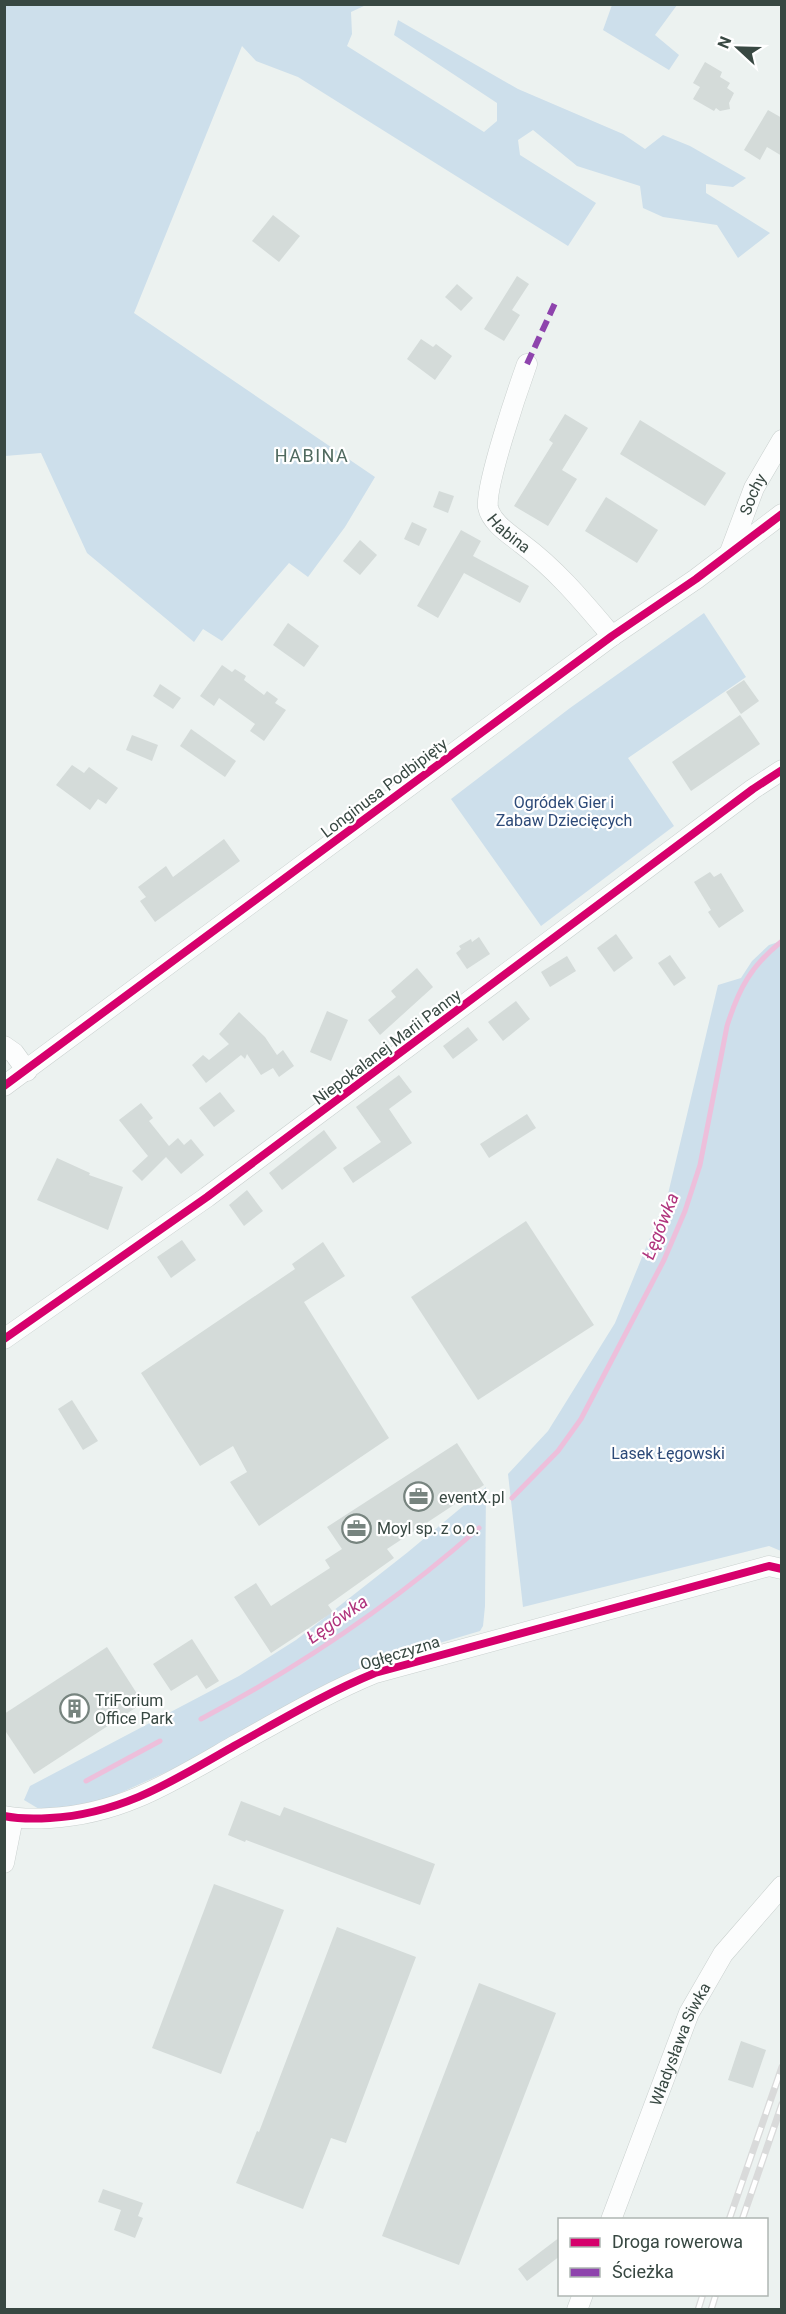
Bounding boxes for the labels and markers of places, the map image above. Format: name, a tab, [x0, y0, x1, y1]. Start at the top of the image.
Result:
office icon: eventX.pl	[402, 1481, 434, 1513]
place label: eventX.pl	[439, 1488, 505, 1507]
office icon: Moyl sp. z o.o.	[340, 1512, 372, 1544]
place label: Moyl sp. z o.o.	[377, 1519, 479, 1538]
place label: TriForium Office Park	[95, 1691, 174, 1728]
building icon: TriForium Office Park	[58, 1693, 90, 1725]

